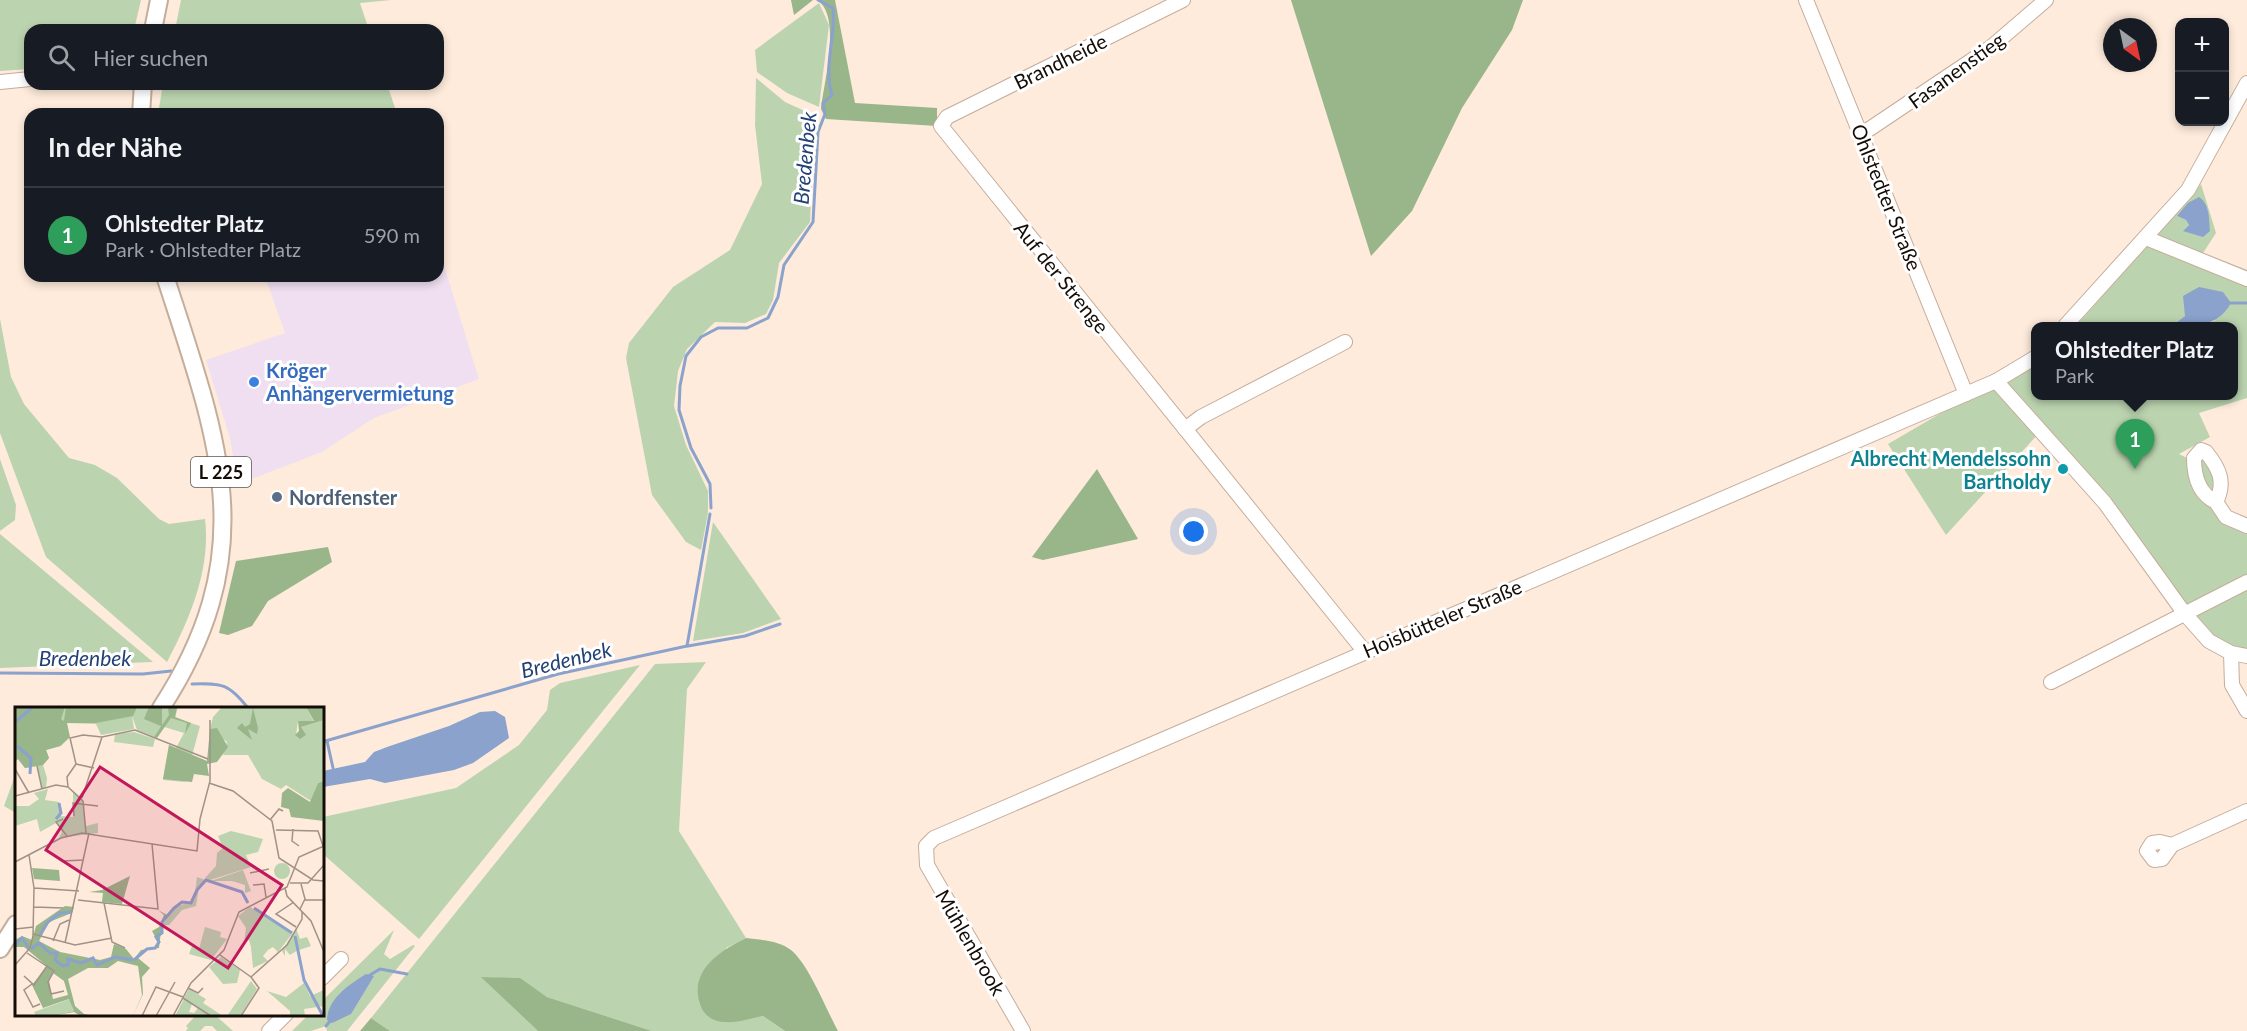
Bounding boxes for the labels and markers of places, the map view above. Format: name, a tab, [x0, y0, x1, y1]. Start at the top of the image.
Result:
place label: Kröger Anhängervermietung	[265, 358, 454, 405]
marker: Kröger Anhängervermietung	[247, 375, 261, 389]
pin: 1	[2116, 420, 2154, 469]
place label: Albrecht Mendelssohn Bartholdy	[1850, 446, 2051, 493]
marker: Albrecht Mendelssohn Bartholdy	[2056, 462, 2070, 476]
place label: Nordfenster	[289, 485, 398, 509]
marker: Nordfenster	[270, 490, 284, 504]

